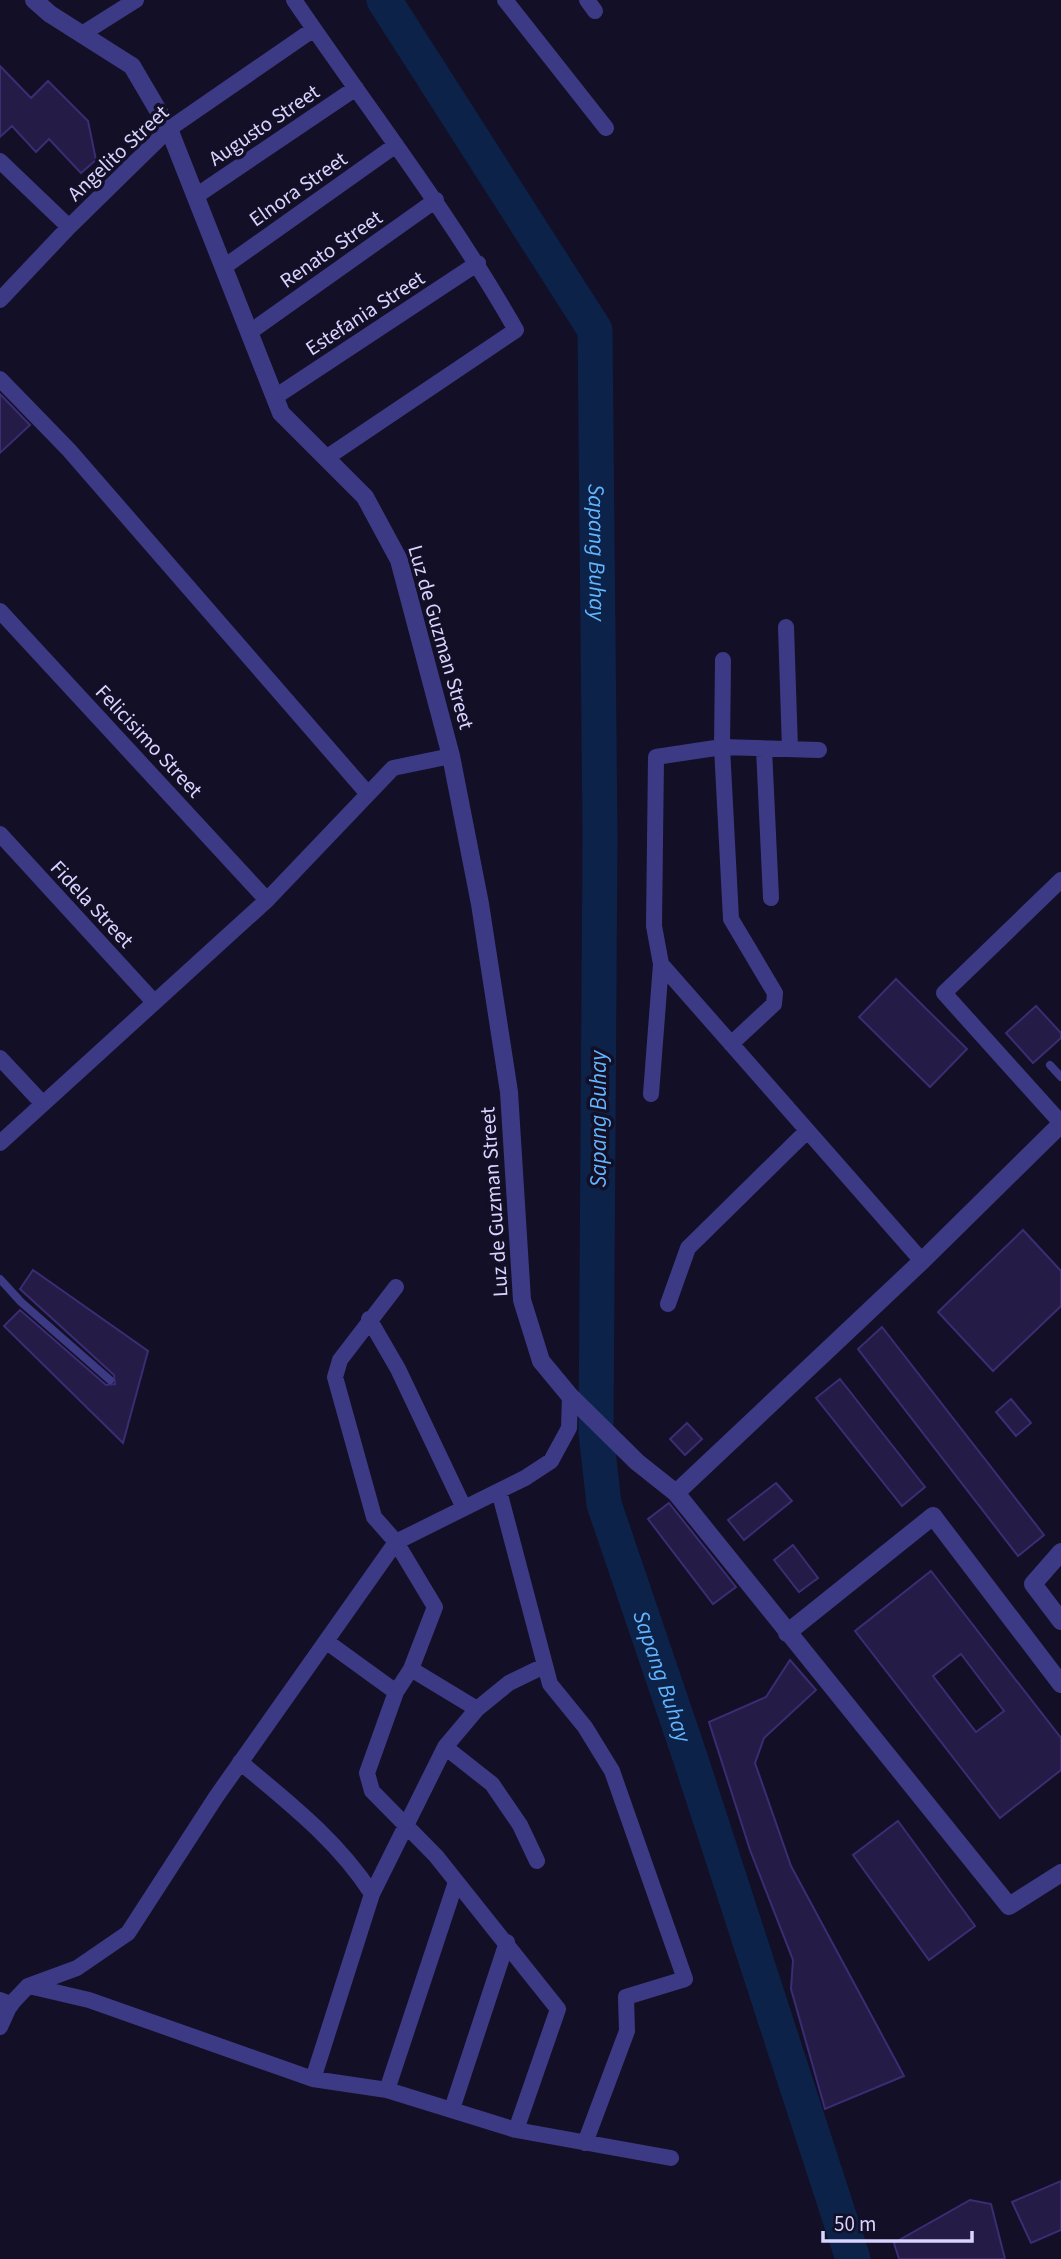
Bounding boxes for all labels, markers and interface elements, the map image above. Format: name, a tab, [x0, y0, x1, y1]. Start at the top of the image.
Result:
street label: Augusto Street	[203, 77, 325, 173]
street label: Angelito Street	[61, 98, 175, 208]
street label: Elnora Street	[243, 144, 353, 234]
street label: Renato Street	[274, 203, 388, 295]
street label: Estefania Street	[299, 263, 431, 363]
water label: Sapang Buhay	[580, 483, 614, 623]
street label: Luz de Guzman Street	[400, 541, 482, 733]
street label: Felicisimo Street	[88, 678, 210, 804]
street label: Fidela Street	[43, 853, 141, 955]
water label: Sapang Buhay	[582, 1049, 615, 1188]
street label: Luz de Guzman Street	[472, 1106, 516, 1298]
water label: Sapang Buhay	[625, 1606, 701, 1748]
scale bar	[823, 2200, 972, 2244]
text: 50 m	[834, 2209, 876, 2239]

